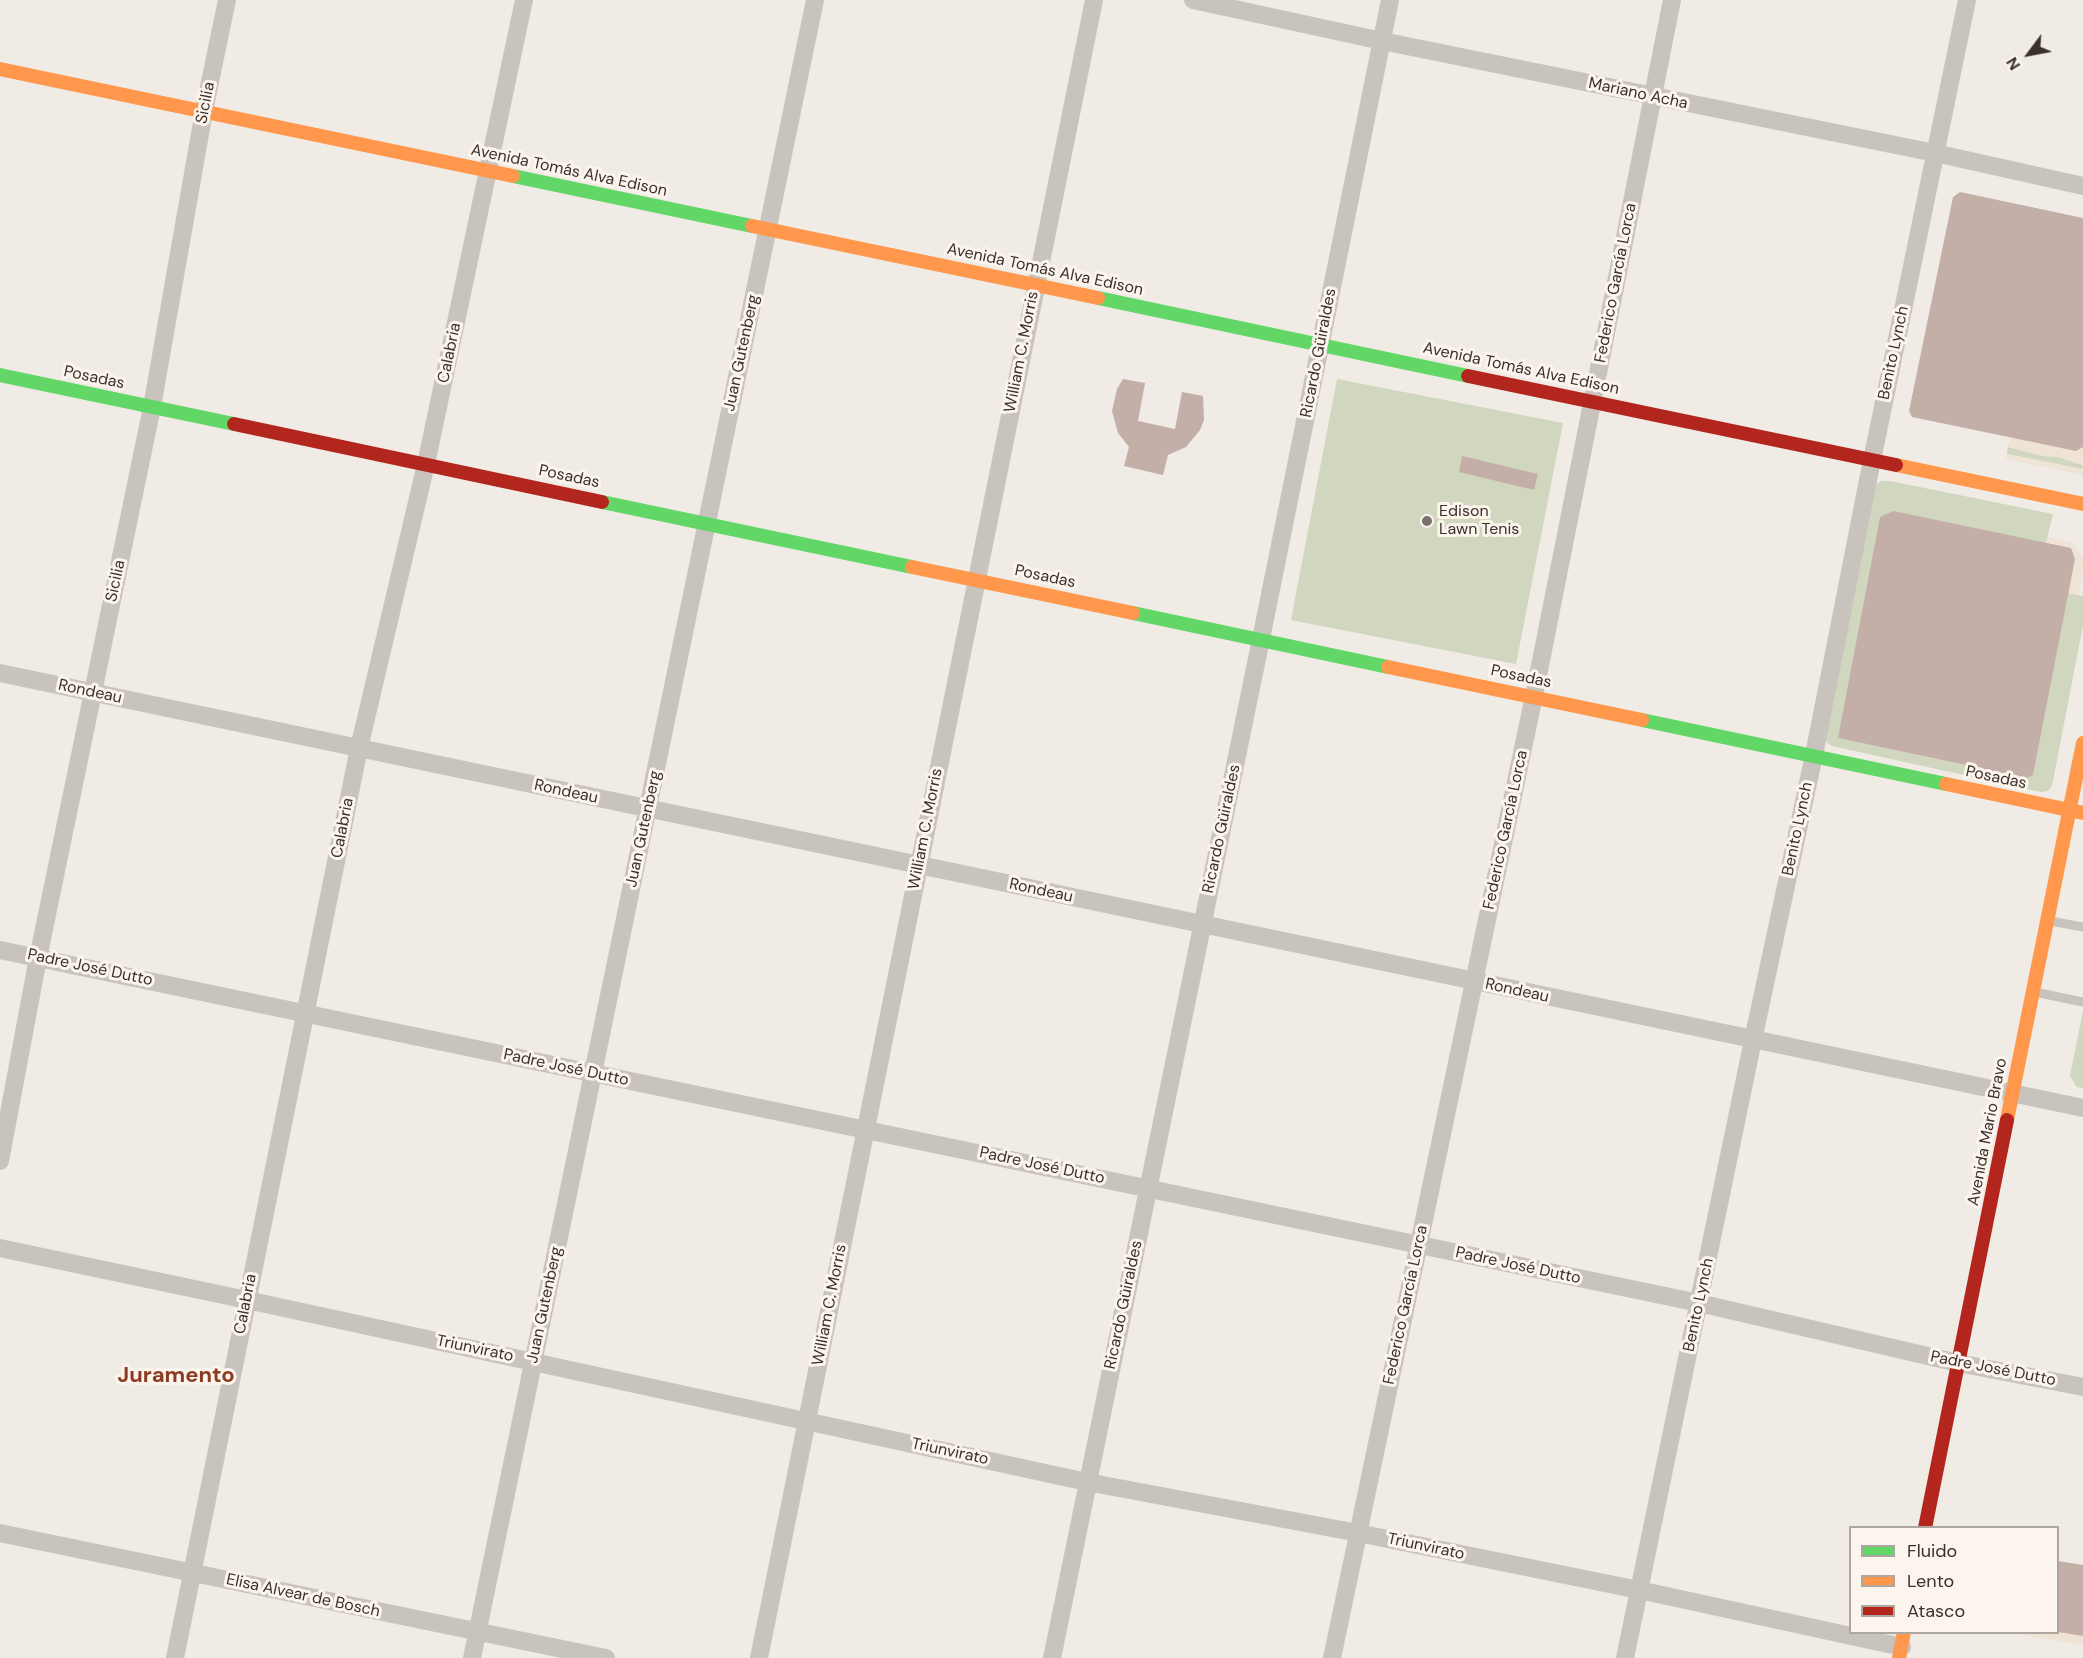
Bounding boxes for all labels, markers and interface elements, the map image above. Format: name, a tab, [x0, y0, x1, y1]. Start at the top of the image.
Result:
north arrow	[1999, 24, 2059, 84]
text: N	[2001, 53, 2025, 74]
street label: Mariano Acha	[1587, 74, 1689, 114]
street label: Sicilia	[193, 80, 219, 126]
street label: Avenida Tomás Alva Edison	[469, 141, 669, 201]
street label: Federico García Lorca	[1591, 202, 1641, 364]
street label: Avenida Tomás Alva Edison	[945, 240, 1145, 300]
street label: Ricardo Güiraldes	[1297, 287, 1341, 419]
street label: William C. Morris	[1001, 290, 1043, 414]
street label: Juan Gutenberg	[720, 293, 764, 413]
street label: Benito Lynch	[1875, 304, 1913, 402]
street label: Calabria	[434, 321, 466, 385]
street label: Avenida Tomás Alva Edison	[1421, 339, 1621, 399]
street label: Posadas	[62, 362, 126, 394]
street label: Posadas	[537, 461, 601, 493]
place label: Edison Lawn Tenis	[1439, 502, 1519, 540]
marker: Edison Lawn Tenis	[1420, 514, 1434, 528]
street label: Sicilia	[102, 558, 130, 604]
street label: Posadas	[1013, 561, 1077, 593]
street label: Posadas	[1489, 661, 1553, 693]
street label: Rondeau	[56, 676, 124, 708]
street label: Federico García Lorca	[1480, 749, 1532, 911]
street label: Posadas	[1964, 762, 2028, 794]
street label: Ricardo Güiraldes	[1199, 763, 1245, 895]
street label: William C. Morris	[905, 767, 947, 891]
street label: Juan Gutenberg	[622, 769, 666, 889]
street label: Rondeau	[532, 776, 600, 808]
street label: Benito Lynch	[1779, 780, 1817, 878]
street label: Calabria	[328, 796, 358, 860]
street label: Rondeau	[1007, 875, 1075, 907]
street label: Padre José Dutto	[26, 945, 154, 991]
street label: Rondeau	[1483, 975, 1551, 1007]
street label: Padre José Dutto	[502, 1045, 630, 1091]
street label: Avenida Mario Bravo	[1964, 1056, 2012, 1208]
street label: Padre José Dutto	[978, 1143, 1106, 1189]
street label: Federico García Lorca	[1380, 1224, 1432, 1386]
street label: Ricardo Güiraldes	[1101, 1239, 1147, 1371]
street label: William C. Morris	[809, 1243, 851, 1367]
street label: Padre José Dutto	[1454, 1243, 1582, 1289]
street label: Juan Gutenberg	[523, 1245, 567, 1365]
street label: Benito Lynch	[1680, 1256, 1718, 1354]
street label: Calabria	[231, 1272, 261, 1336]
street label: Triunvirato	[435, 1331, 515, 1367]
street label: Padre José Dutto	[1929, 1347, 2057, 1391]
district label: Juramento	[117, 1363, 235, 1389]
street label: Triunvirato	[910, 1434, 990, 1470]
legend	[1849, 1526, 2059, 1634]
street label: Triunvirato	[1386, 1529, 1466, 1565]
text: Fluido	[1907, 1539, 1957, 1563]
text: Lento	[1907, 1569, 1954, 1593]
street label: Elisa Alvear de Bosch	[224, 1570, 382, 1622]
text: Atasco	[1907, 1599, 1965, 1623]

